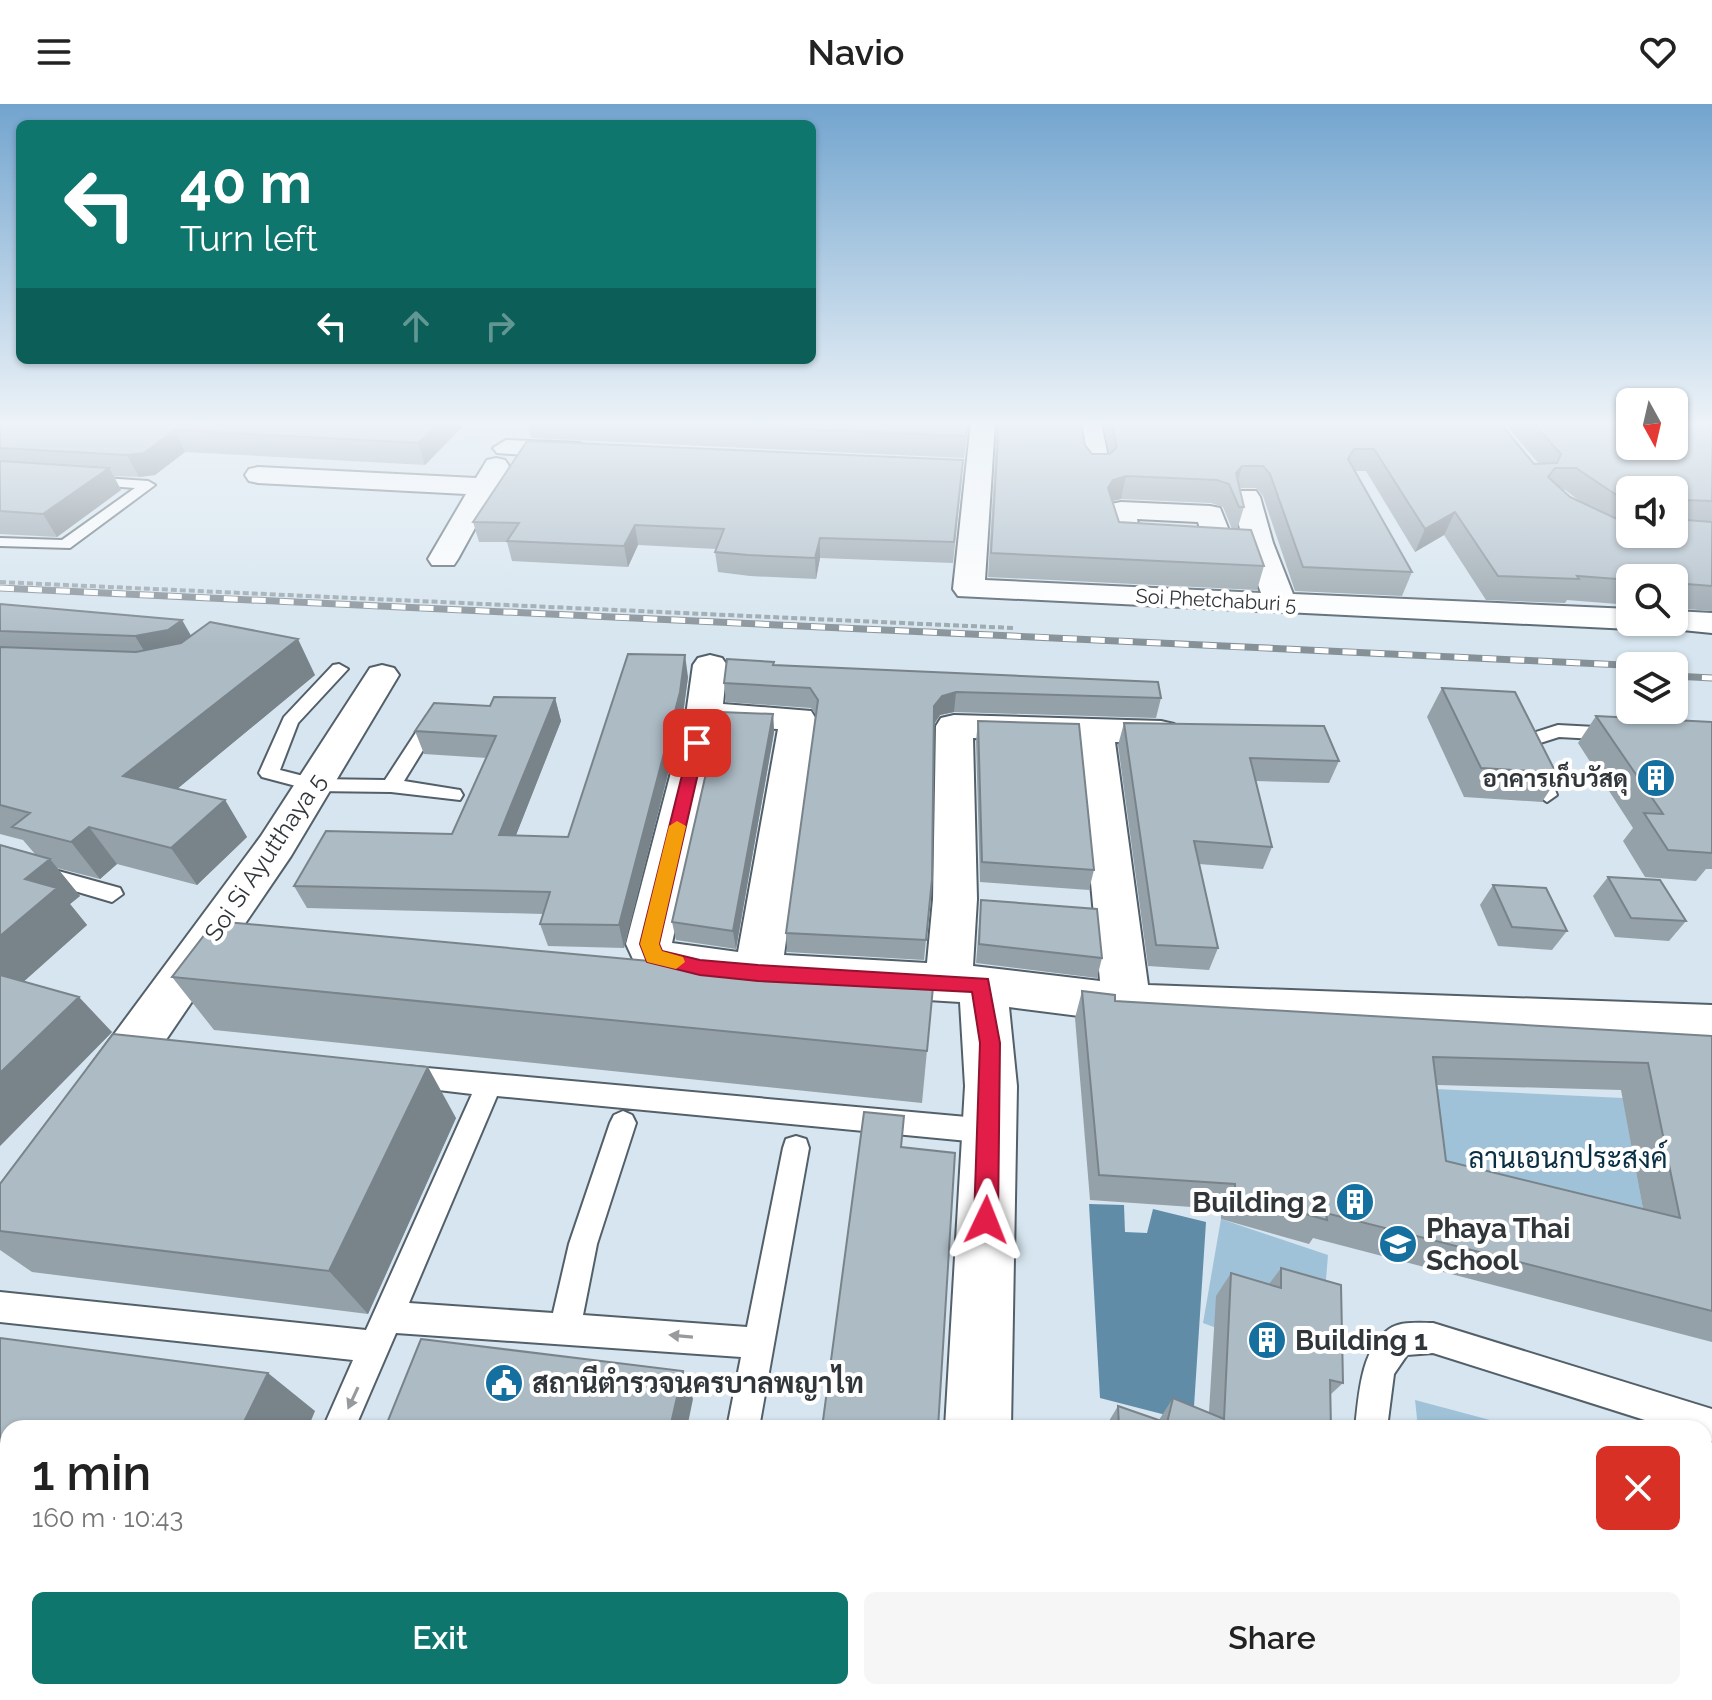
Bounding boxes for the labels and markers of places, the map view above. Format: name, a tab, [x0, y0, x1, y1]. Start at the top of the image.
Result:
pin	[663, 709, 731, 777]
building icon: อาคารเก็บวัสดุ	[1635, 757, 1677, 799]
place label: อาคารเก็บวัสดุ	[1482, 761, 1628, 796]
building icon: Building 2	[1334, 1181, 1376, 1223]
place label: Building 2	[1192, 1186, 1327, 1219]
place label: Phaya Thai School	[1426, 1212, 1570, 1277]
school or university icon: Phaya Thai School	[1377, 1223, 1419, 1265]
building icon: Building 1	[1246, 1319, 1288, 1361]
place label: Building 1	[1295, 1324, 1428, 1357]
public building icon: สถานีตำรวจนครบาลพญาไท	[483, 1362, 525, 1404]
place label: สถานีตำรวจนครบาลพญาไท	[532, 1364, 864, 1401]

